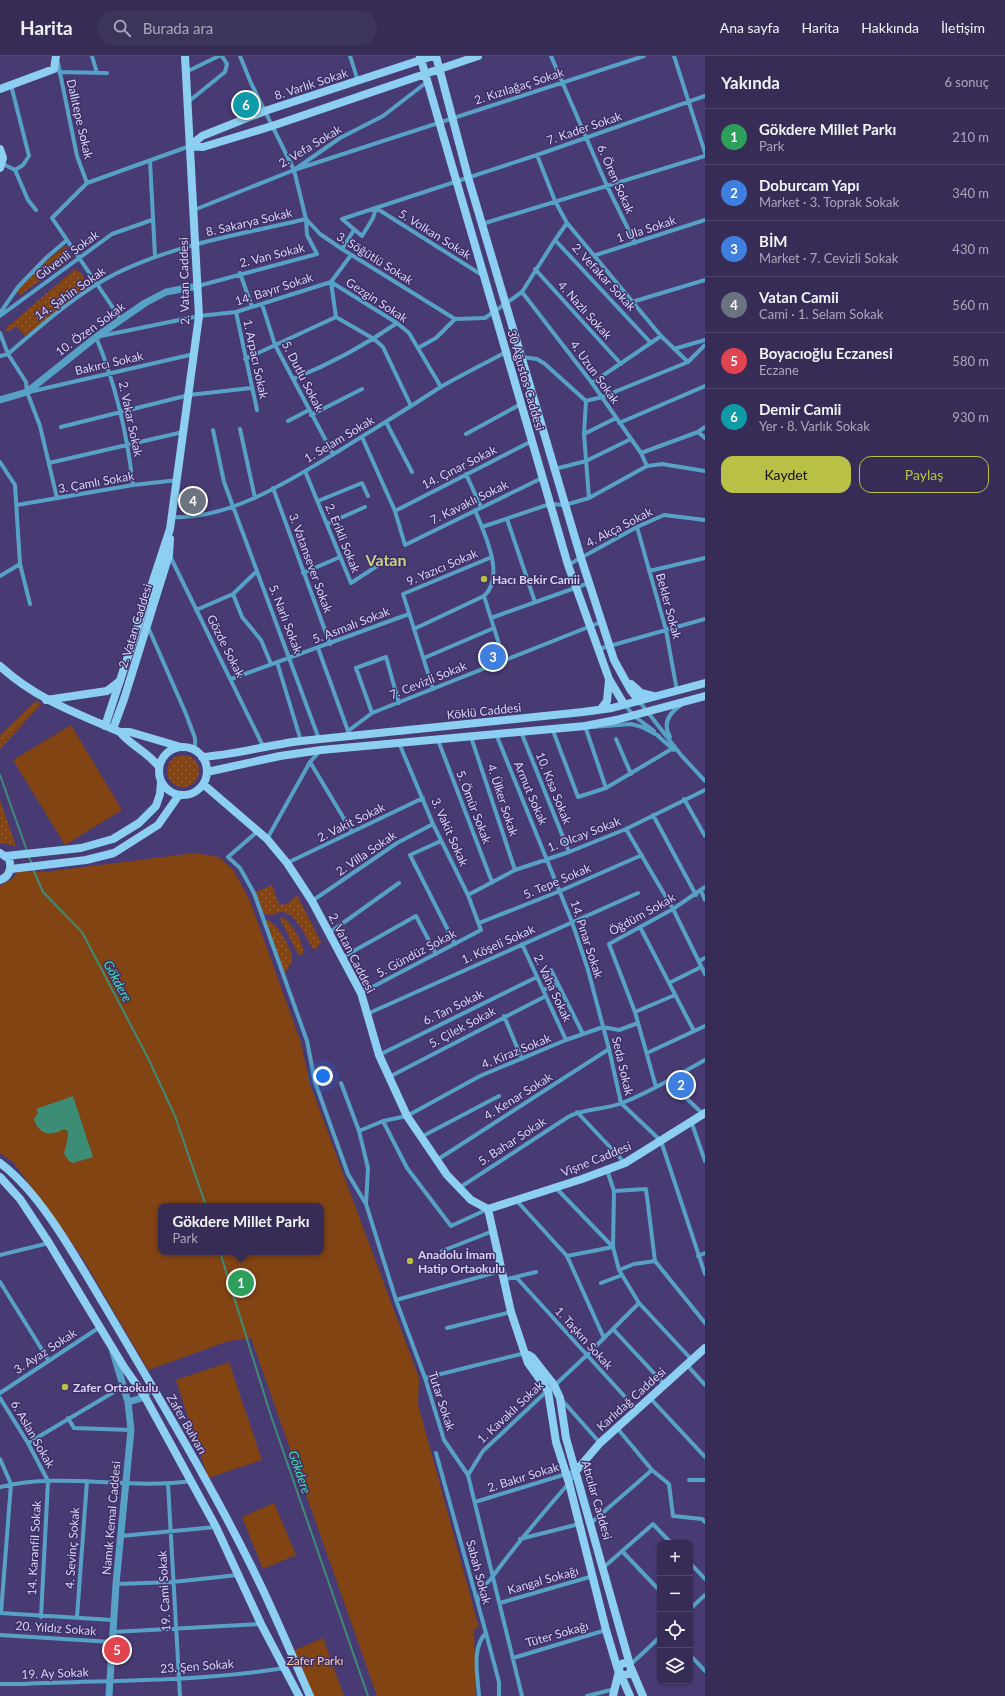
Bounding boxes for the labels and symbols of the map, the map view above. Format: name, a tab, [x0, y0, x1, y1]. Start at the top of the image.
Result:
street label: 2. Kızılağaç Sokak	[472, 64, 567, 108]
street label: 8. Varlık Sokak	[272, 65, 350, 103]
street label: Dallıtepe Sokak	[64, 78, 97, 161]
pin: 6	[233, 90, 259, 120]
street label: 7. Kader Sokak	[544, 108, 624, 148]
street label: 2. Vefa Sokak	[276, 121, 345, 171]
street label: 6. Ören Sokak	[594, 142, 638, 217]
street label: 8. Sakarya Sokak	[204, 205, 295, 239]
street label: 5. Volkan Sokak	[396, 206, 475, 263]
street label: 1 Ula Sokak	[614, 212, 679, 246]
street label: Güvenli Sokak	[32, 226, 102, 283]
street label: 3. Söğütlü Sokak	[334, 228, 417, 288]
street label: 2. Vatan Caddesi	[176, 237, 192, 325]
street label: 2. Van Sokak	[238, 239, 307, 270]
street label: 2. Vefakar Sokak	[569, 240, 640, 314]
street label: 14. Şahin Sokak	[32, 263, 109, 323]
street label: 14. Bayır Sokak	[233, 269, 316, 309]
street label: Gezgin Sokak	[343, 274, 412, 326]
street label: 4. Nazlı Sokak	[555, 278, 616, 343]
street label: 10. Özen Sokak	[52, 298, 128, 359]
street label: 1. Arpacı Sokak	[240, 318, 272, 401]
street label: 30 Ağustos Caddesi	[504, 328, 548, 432]
street label: 4. Uzun Sokak	[567, 337, 624, 407]
street label: 5. Dutlu Sokak	[279, 338, 328, 414]
street label: Bakırcı Sokak	[73, 348, 146, 378]
street label: 2. Vakar Sokak	[116, 380, 146, 459]
street label: 1. Selam Sokak	[301, 412, 377, 466]
street label: 14. Çınar Sokak	[419, 441, 500, 492]
street label: 3. Çamlı Sokak	[57, 468, 136, 496]
street label: 7. Kavaklı Sokak	[428, 476, 511, 527]
pin: 4	[180, 486, 206, 516]
street label: 2. Erikli Sokak	[322, 501, 364, 576]
street label: 4. Akça Sokak	[583, 503, 656, 550]
street label: 3. Vatansever Sokak	[286, 511, 336, 616]
street label: 9. Yazıcı Sokak	[404, 545, 481, 589]
district label: Vatan	[365, 550, 407, 569]
street label: Bekler Sokak	[653, 571, 685, 642]
place label: Hacı Bekir Camii	[492, 572, 580, 587]
marker: Hacı Bekir Camii	[479, 574, 489, 584]
street label: 2. Vatan Caddesi	[115, 582, 155, 670]
street label: 5. Narlı Sokak	[266, 583, 306, 656]
street label: 5. Asmalı Sokak	[310, 603, 393, 647]
street label: Gözde Sokak	[204, 612, 249, 681]
pin: 3	[480, 642, 506, 672]
street label: 7. Cevizli Sokak	[387, 657, 470, 702]
street label: Köklü Caddesi	[446, 700, 522, 722]
street label: 10. Kısa Sokak	[533, 750, 576, 827]
street label: Armut Sokak	[511, 759, 552, 828]
street label: 4. Ülker Sokak	[484, 762, 522, 839]
street label: 5. Ömür Sokak	[453, 768, 495, 847]
street label: 3. Vakit Sokak	[428, 795, 472, 869]
street label: 2. Vakit Sokak	[315, 799, 388, 845]
street label: 1. Olcay Sokak	[545, 813, 624, 855]
street label: 2. Villa Sokak	[333, 827, 400, 879]
street label: 5. Tepe Sokak	[521, 860, 594, 902]
street label: Öğdüm Sokak	[606, 889, 679, 938]
street label: 14. Pınar Sokak	[567, 898, 607, 981]
street label: 2. Vatan Caddesi	[325, 911, 379, 995]
street label: 1. Köşeli Sokak	[459, 921, 538, 967]
street label: 5. Gündüz Sokak	[374, 925, 459, 980]
street label: 2. Vaha Sokak	[531, 952, 576, 1025]
water label: Gökdere	[100, 957, 136, 1005]
street label: 6. Tan Sokak	[420, 986, 486, 1028]
street label: 5. Çilek Sokak	[426, 1003, 499, 1051]
street label: 4. Kiraz Sokak	[479, 1030, 554, 1072]
street label: Seda Sokak	[609, 1035, 637, 1098]
your location	[313, 1066, 333, 1086]
street label: 4. Kenar Sokak	[481, 1069, 556, 1123]
pin: 2	[668, 1070, 694, 1100]
street label: 5. Bahar Sokak	[475, 1113, 549, 1168]
street label: Vişne Caddesi	[559, 1138, 633, 1180]
place label: Anadolu İmam Hatip Ortaokulu	[417, 1247, 505, 1276]
marker: Anadolu İmam Hatip Ortaokulu	[405, 1256, 415, 1266]
pin: 1	[228, 1268, 254, 1298]
street label: 1. Taşkın Sokak	[552, 1303, 617, 1373]
street label: 3. Ayaz Sokak	[11, 1325, 80, 1377]
street label: Karlıdağ Caddesi	[593, 1364, 669, 1434]
street label: Tutar Sokak	[425, 1369, 459, 1433]
street label: 1. Kavaklı Sokak	[474, 1377, 547, 1446]
place label: Zafer Ortaokulu	[73, 1380, 159, 1395]
marker: Zafer Ortaokulu	[60, 1382, 70, 1392]
street label: Zafer Bulvarı	[164, 1391, 210, 1457]
street label: 6. Aslan Sokak	[8, 1397, 59, 1471]
water label: Gökdere	[285, 1448, 315, 1496]
street label: 2. Bakır Sokak	[485, 1459, 561, 1495]
street label: Atıcılar Caddesi	[579, 1459, 615, 1541]
street label: Namık Kemal Caddesi	[99, 1460, 123, 1576]
street label: 14. Karanfil Sokak	[24, 1499, 44, 1596]
street label: 4. Sevinç Sokak	[62, 1506, 82, 1589]
street label: Sabah Sokak	[463, 1538, 495, 1607]
street label: 19. Cami Sokak	[154, 1549, 174, 1632]
street label: Kangal Sokağı	[506, 1563, 580, 1597]
street label: 20. Yıldız Sokak	[15, 1618, 98, 1638]
street label: Tüter Sokağı	[524, 1618, 590, 1650]
pin: 5	[104, 1635, 130, 1665]
park label: Zafer Parkı	[287, 1653, 343, 1668]
street label: 23. Şen Sokak	[160, 1656, 235, 1676]
street label: 19. Ay Sokak	[21, 1664, 90, 1682]

